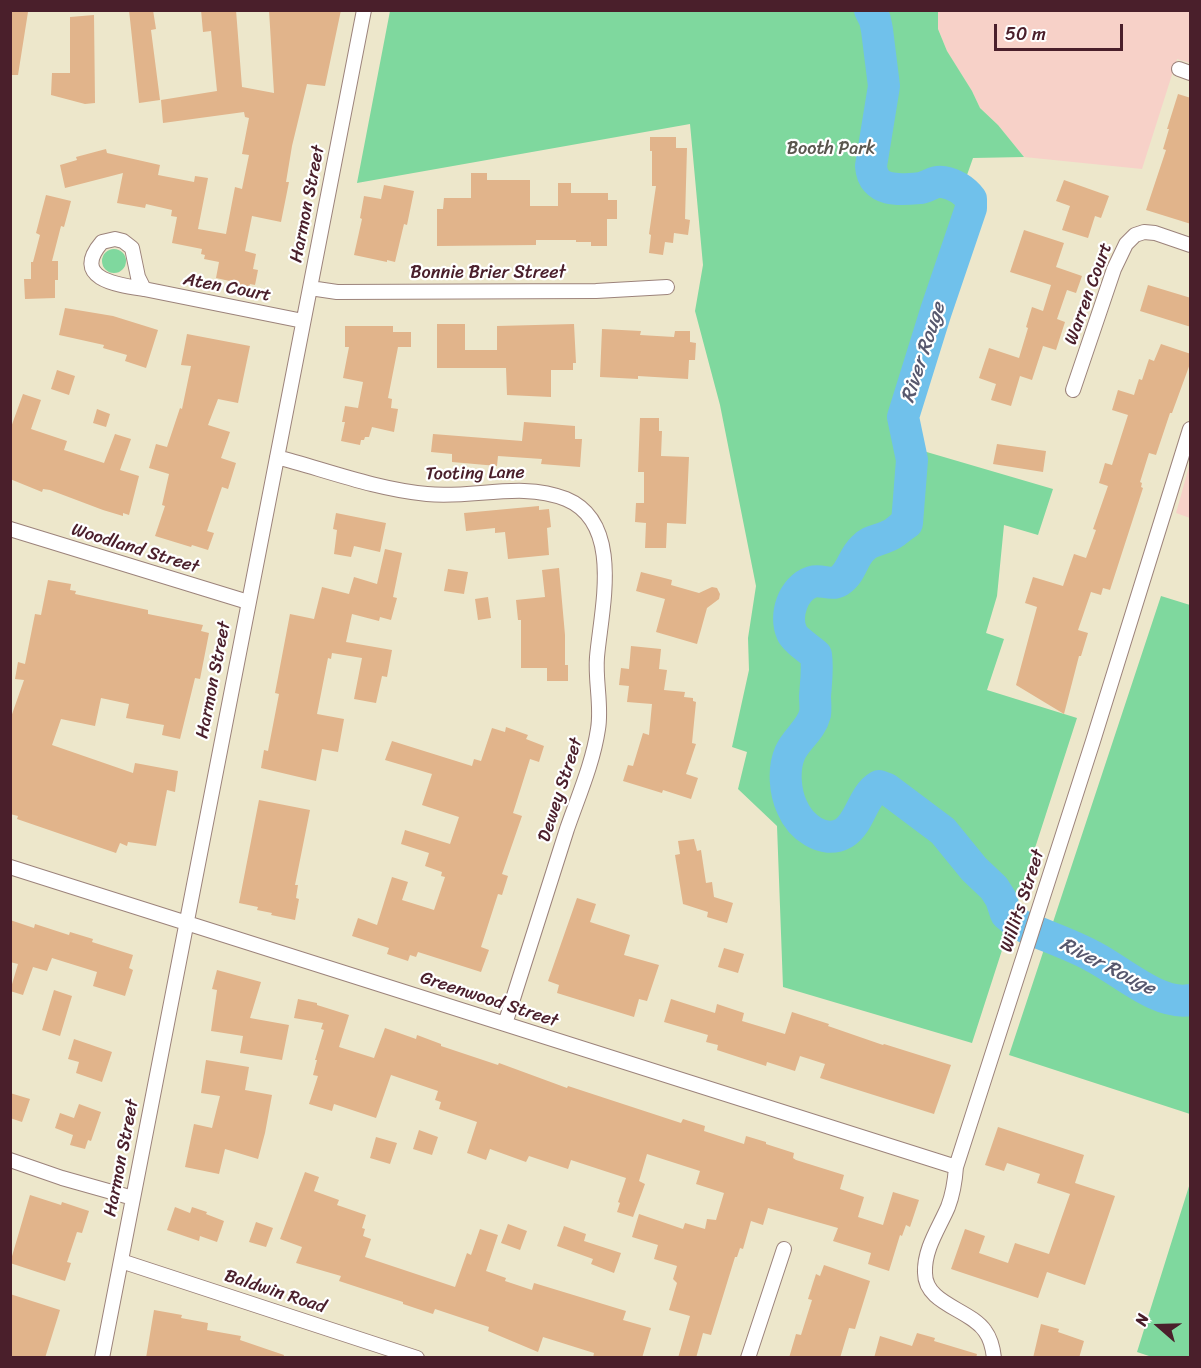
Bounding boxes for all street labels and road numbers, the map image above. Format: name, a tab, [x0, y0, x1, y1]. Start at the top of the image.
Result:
street label: Harmon Street	[286, 144, 330, 264]
street label: Warren Court	[1061, 240, 1117, 348]
street label: Bonnie Brier Street	[410, 262, 566, 284]
street label: Aten Court	[181, 269, 273, 307]
street label: Tooting Lane	[425, 462, 525, 486]
street label: Woodland Street	[69, 519, 201, 579]
street label: Harmon Street	[192, 620, 236, 740]
street label: Dewey Street	[534, 735, 588, 845]
street label: Willits Street	[996, 847, 1050, 955]
street label: Greenwood Street	[417, 968, 561, 1032]
street label: Harmon Street	[100, 1098, 144, 1218]
street label: Baldwin Road	[222, 1265, 328, 1319]

